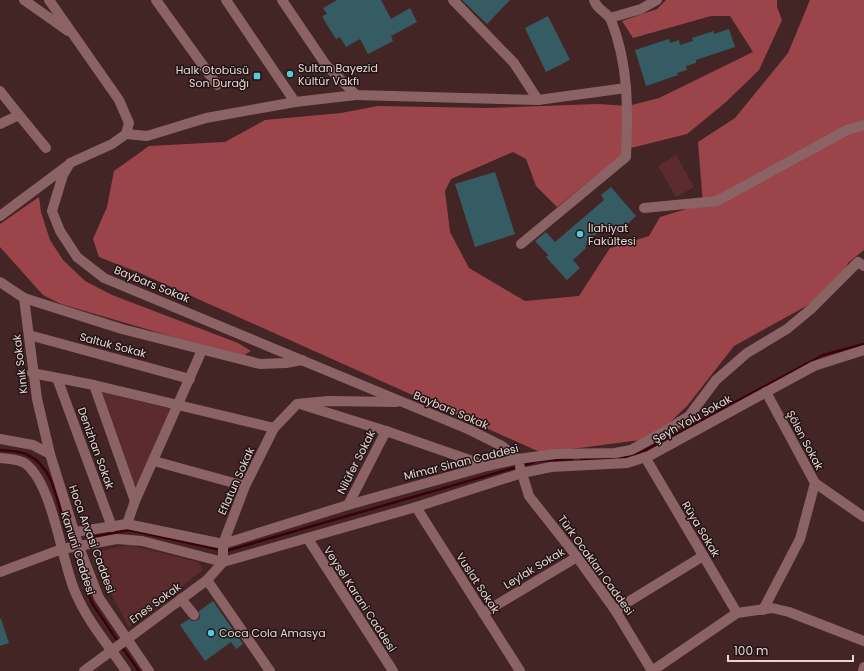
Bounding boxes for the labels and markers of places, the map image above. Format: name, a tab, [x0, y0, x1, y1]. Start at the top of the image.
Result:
place label: Sultan Bayezid Kültür Vakfı	[298, 60, 378, 89]
place label: Halk Otobüsü Son Durağı	[176, 62, 249, 91]
marker: Sultan Bayezid Kültür Vakfı	[285, 69, 295, 79]
marker: Halk Otobüsü Son Durağı	[252, 71, 262, 81]
place label: İlahiyat Fakültesi	[588, 220, 636, 249]
marker: İlahiyat Fakültesi	[575, 229, 585, 239]
place label: Coca Cola Amasya	[219, 625, 326, 641]
marker: Coca Cola Amasya	[206, 628, 216, 638]

